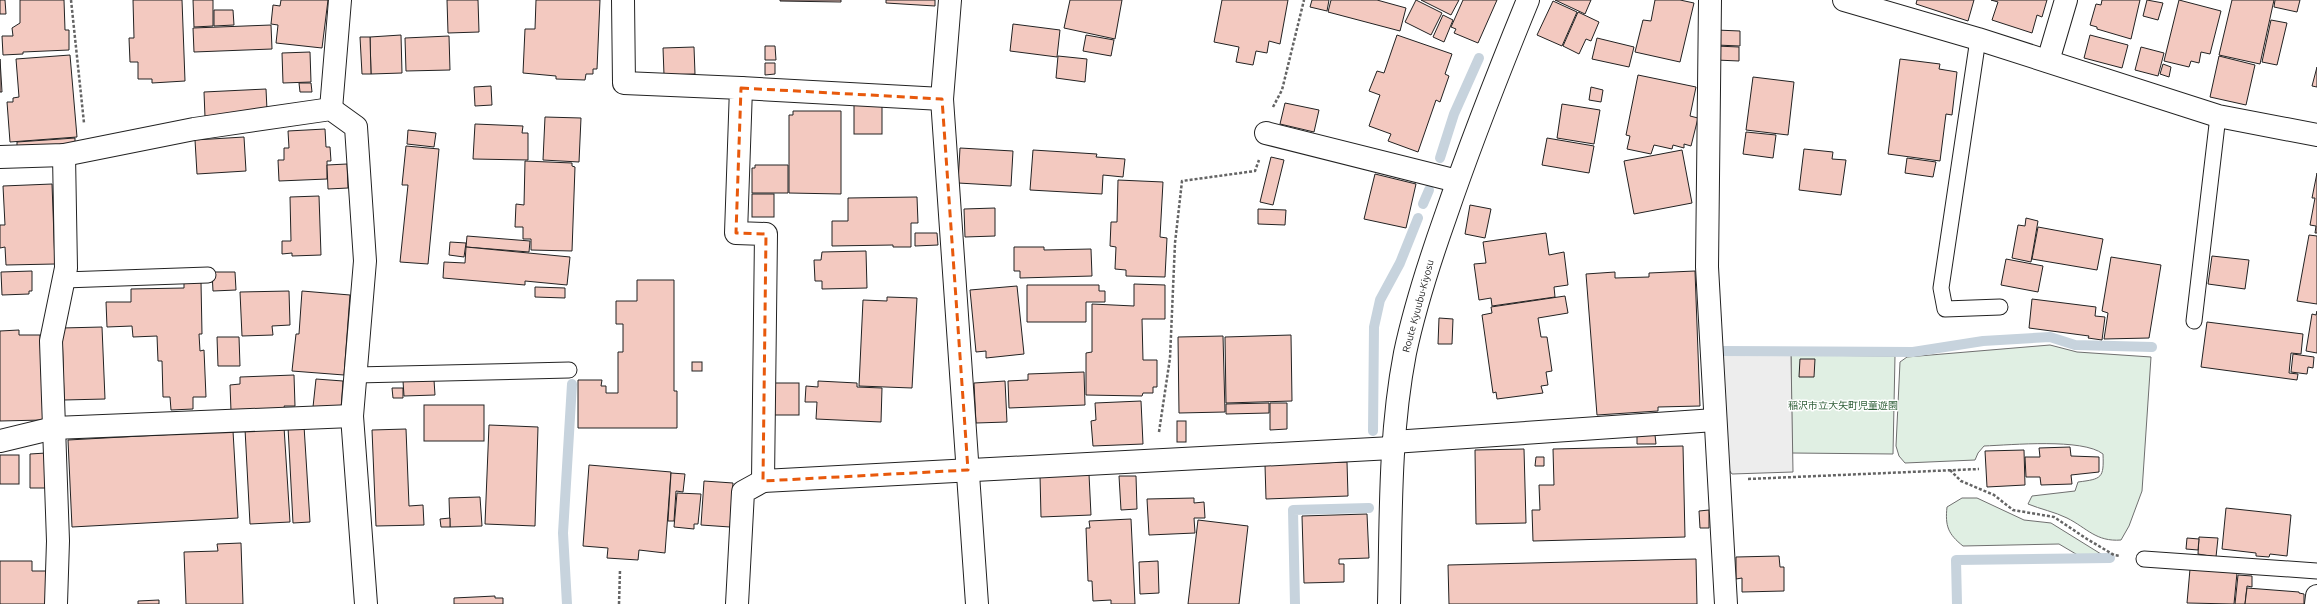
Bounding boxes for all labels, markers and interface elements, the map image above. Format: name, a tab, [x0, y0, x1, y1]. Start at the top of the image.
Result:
street label: Route Kyuubu-Kiyosu	[1400, 258, 1436, 354]
park label: 稲沢市立大矢町児童遊園	[1788, 400, 1898, 411]

